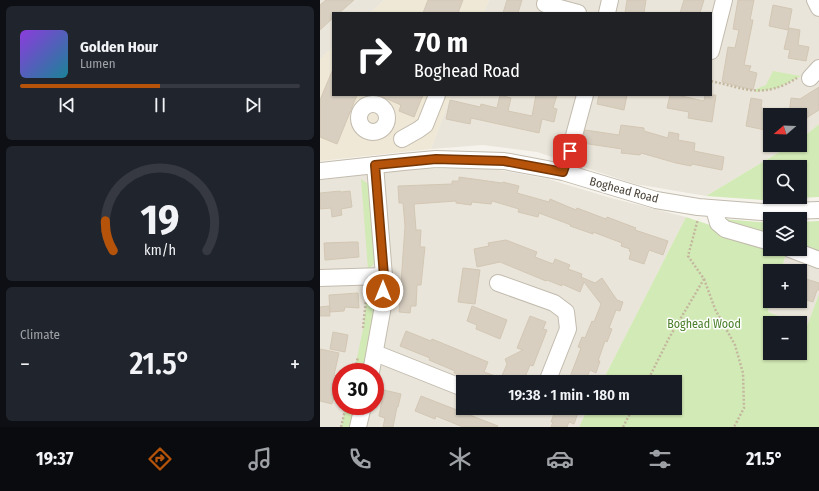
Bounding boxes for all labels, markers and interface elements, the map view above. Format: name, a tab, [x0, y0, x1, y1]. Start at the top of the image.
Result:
text: 70 m	[414, 26, 468, 59]
icon: right	[348, 28, 400, 80]
text: Golden Hour	[80, 38, 158, 56]
text: Lumen	[80, 56, 116, 71]
text: Boghead Road	[414, 60, 520, 82]
icon: previous	[56, 94, 78, 116]
icon: pause	[149, 94, 171, 116]
icon: next	[242, 94, 264, 116]
north arrow	[763, 108, 807, 152]
map controls	[763, 108, 807, 360]
pin	[553, 134, 587, 168]
icon: arrive	[559, 140, 581, 162]
button: search	[763, 160, 807, 204]
street label: Boghead Road	[588, 174, 660, 206]
text: 19	[140, 195, 180, 245]
button: layers	[763, 212, 807, 256]
text: km/h	[144, 242, 176, 259]
button: +	[763, 264, 807, 308]
position arrow	[362, 270, 404, 312]
button: −	[763, 316, 807, 360]
park label: Boghead Wood	[667, 317, 741, 331]
text: Climate	[20, 327, 60, 342]
text: 21.5°	[129, 346, 190, 382]
text: −	[20, 351, 30, 378]
text: +	[290, 351, 300, 378]
speed limit sign: 30	[332, 363, 384, 415]
text: 19:38 · 1 min · 180 m	[508, 386, 630, 404]
icon: directions	[146, 445, 174, 473]
icon: music	[246, 445, 274, 473]
icon: phone	[346, 445, 374, 473]
icon: climate	[446, 445, 474, 473]
icon: car	[546, 445, 574, 473]
icon: filters	[646, 445, 674, 473]
text: 19:37	[36, 448, 73, 470]
text: 21.5°	[746, 448, 783, 470]

